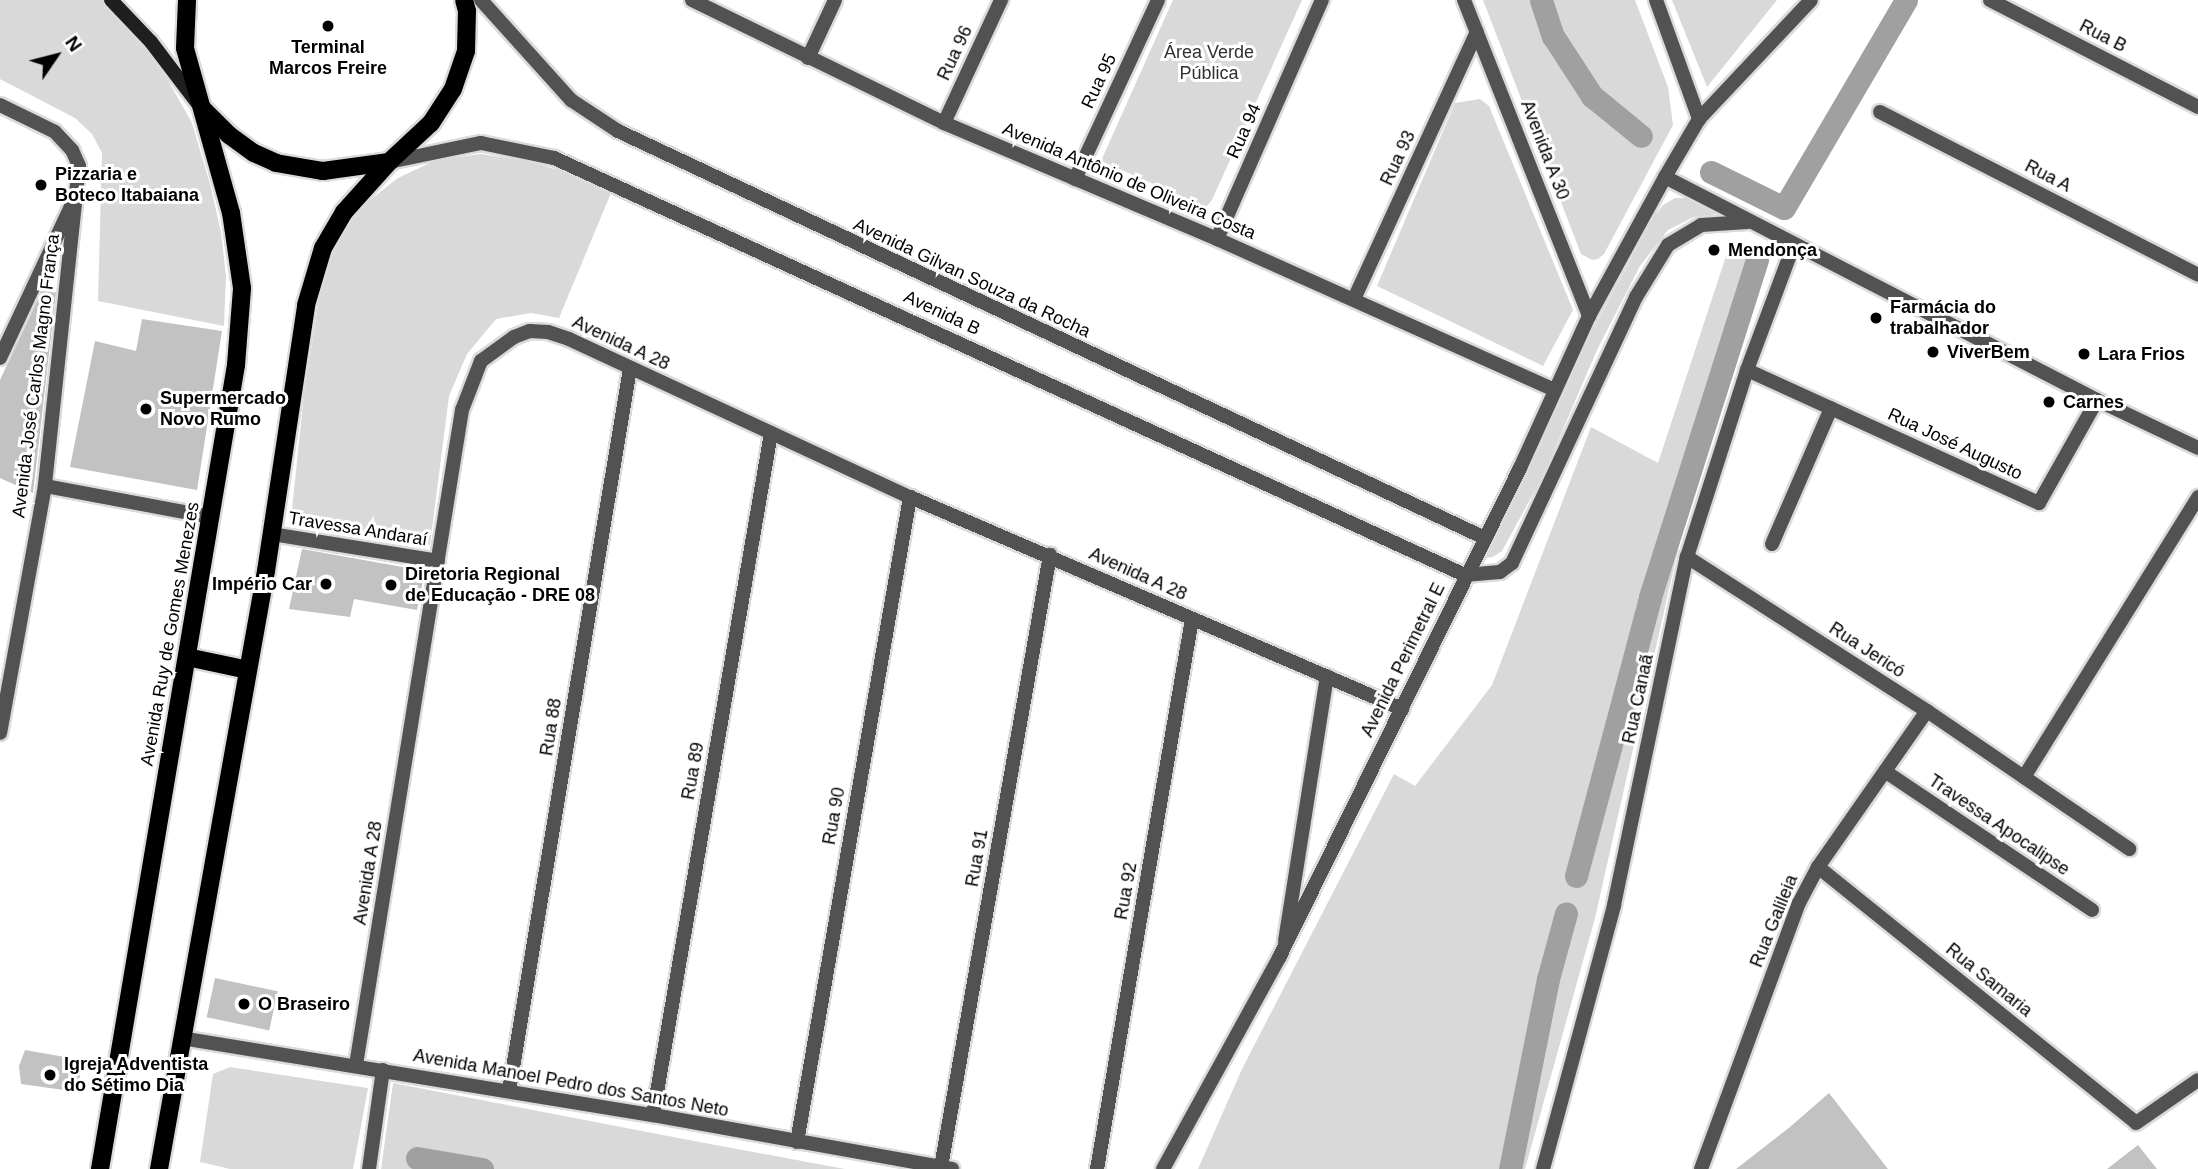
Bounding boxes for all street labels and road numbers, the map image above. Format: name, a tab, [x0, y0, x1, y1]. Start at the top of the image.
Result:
street label: Rua B	[2076, 15, 2130, 57]
street label: Rua 96	[933, 22, 977, 84]
street label: Rua 95	[1077, 50, 1121, 112]
street label: Avenida A 30	[1516, 96, 1574, 204]
street label: Rua 94	[1222, 100, 1266, 162]
street label: Avenida Antônio de Oliveira Costa	[999, 118, 1259, 244]
street label: Rua 93	[1376, 127, 1420, 189]
street label: Rua A	[2021, 155, 2075, 197]
street label: Avenida Gilvan Souza da Rocha	[850, 214, 1094, 342]
street label: Avenida José Carlos Magno França	[8, 233, 64, 519]
street label: Avenida B	[900, 286, 984, 340]
street label: Avenida A 28	[568, 311, 674, 375]
street label: Rua José Augusto	[1884, 403, 2026, 485]
street label: Avenida Ruy de Gomes Menezes	[136, 500, 204, 768]
street label: Travessa Andaraí	[286, 507, 430, 551]
street label: Avenida A 28	[1085, 542, 1191, 606]
street label: Avenida Perimetral E	[1356, 579, 1450, 741]
street label: Rua Jericó	[1825, 618, 1909, 682]
street label: Rua Canaã	[1618, 652, 1658, 746]
street label: Rua 88	[536, 697, 566, 757]
street label: Rua 89	[677, 741, 709, 801]
street label: Travessa Apocalipse	[1924, 770, 2074, 880]
street label: Rua 90	[818, 786, 850, 846]
street label: Avenida A 28	[349, 819, 387, 927]
street label: Rua 91	[961, 828, 993, 888]
street label: Rua 92	[1110, 861, 1142, 921]
street label: Rua Galileia	[1746, 871, 1802, 971]
street label: Rua Samaria	[1941, 939, 2037, 1021]
street label: Avenida Manoel Pedro dos Santos Neto	[412, 1045, 730, 1121]

